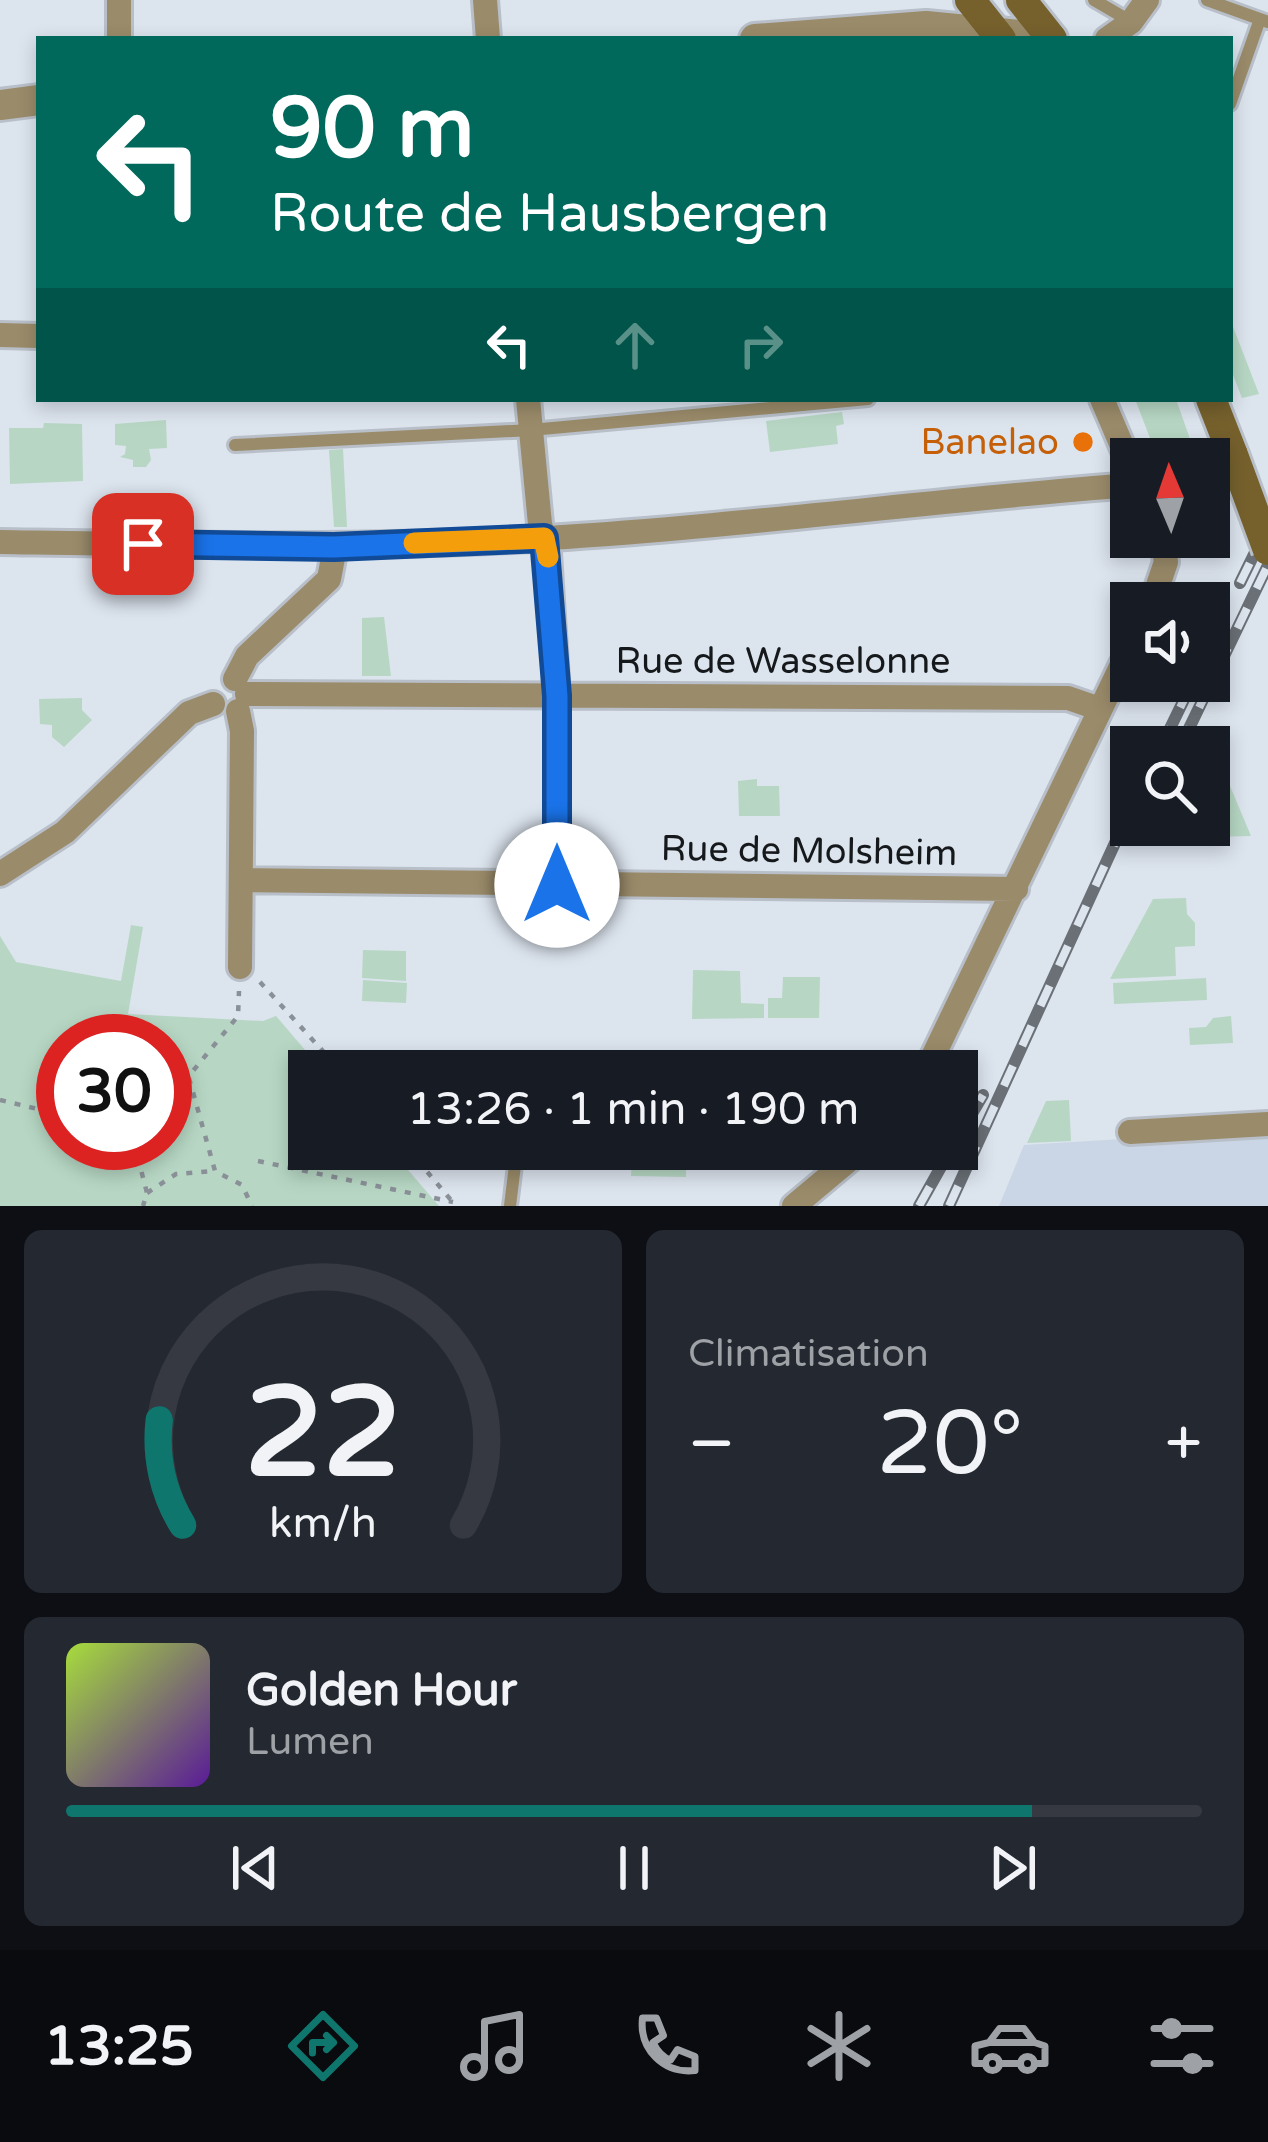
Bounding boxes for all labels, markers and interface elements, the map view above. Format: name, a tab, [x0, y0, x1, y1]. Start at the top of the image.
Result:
text: 90 m	[270, 79, 474, 180]
icon: left	[72, 84, 228, 240]
text: Route de Hausbergen	[270, 181, 829, 246]
icon: left	[476, 312, 542, 378]
icon: ahead	[602, 312, 668, 378]
icon: right	[728, 312, 794, 378]
place label: Banelao	[920, 421, 1059, 464]
marker: Banelao	[1070, 429, 1096, 455]
north arrow	[1110, 438, 1230, 558]
map controls	[1110, 438, 1230, 846]
pin	[92, 493, 194, 595]
icon: arrive	[110, 511, 176, 577]
button: sound	[1110, 582, 1230, 702]
street label: Rue de Wasselonne	[616, 640, 950, 683]
button: search	[1110, 726, 1230, 846]
position arrow	[494, 822, 620, 948]
street label: Rue de Molsheim	[660, 827, 958, 875]
speed limit sign: 30	[36, 1014, 192, 1170]
text: 13:26 · 1 min · 190 m	[407, 1083, 859, 1137]
text: Climatisation	[688, 1330, 929, 1377]
text: 22	[245, 1359, 401, 1510]
text: 20°	[876, 1390, 1023, 1499]
text: −	[688, 1404, 735, 1484]
text: +	[1165, 1404, 1202, 1484]
text: km/h	[269, 1497, 377, 1548]
text: Golden Hour	[246, 1664, 517, 1718]
text: Lumen	[246, 1718, 374, 1765]
icon: previous	[222, 1835, 288, 1901]
icon: pause	[601, 1835, 667, 1901]
icon: next	[980, 1835, 1046, 1901]
icon: directions	[281, 2004, 365, 2088]
icon: music	[453, 2004, 537, 2088]
icon: phone	[625, 2004, 709, 2088]
icon: climate	[797, 2004, 881, 2088]
icon: car	[968, 2004, 1052, 2088]
icon: filters	[1140, 2004, 1224, 2088]
text: 13:25	[44, 2014, 194, 2079]

